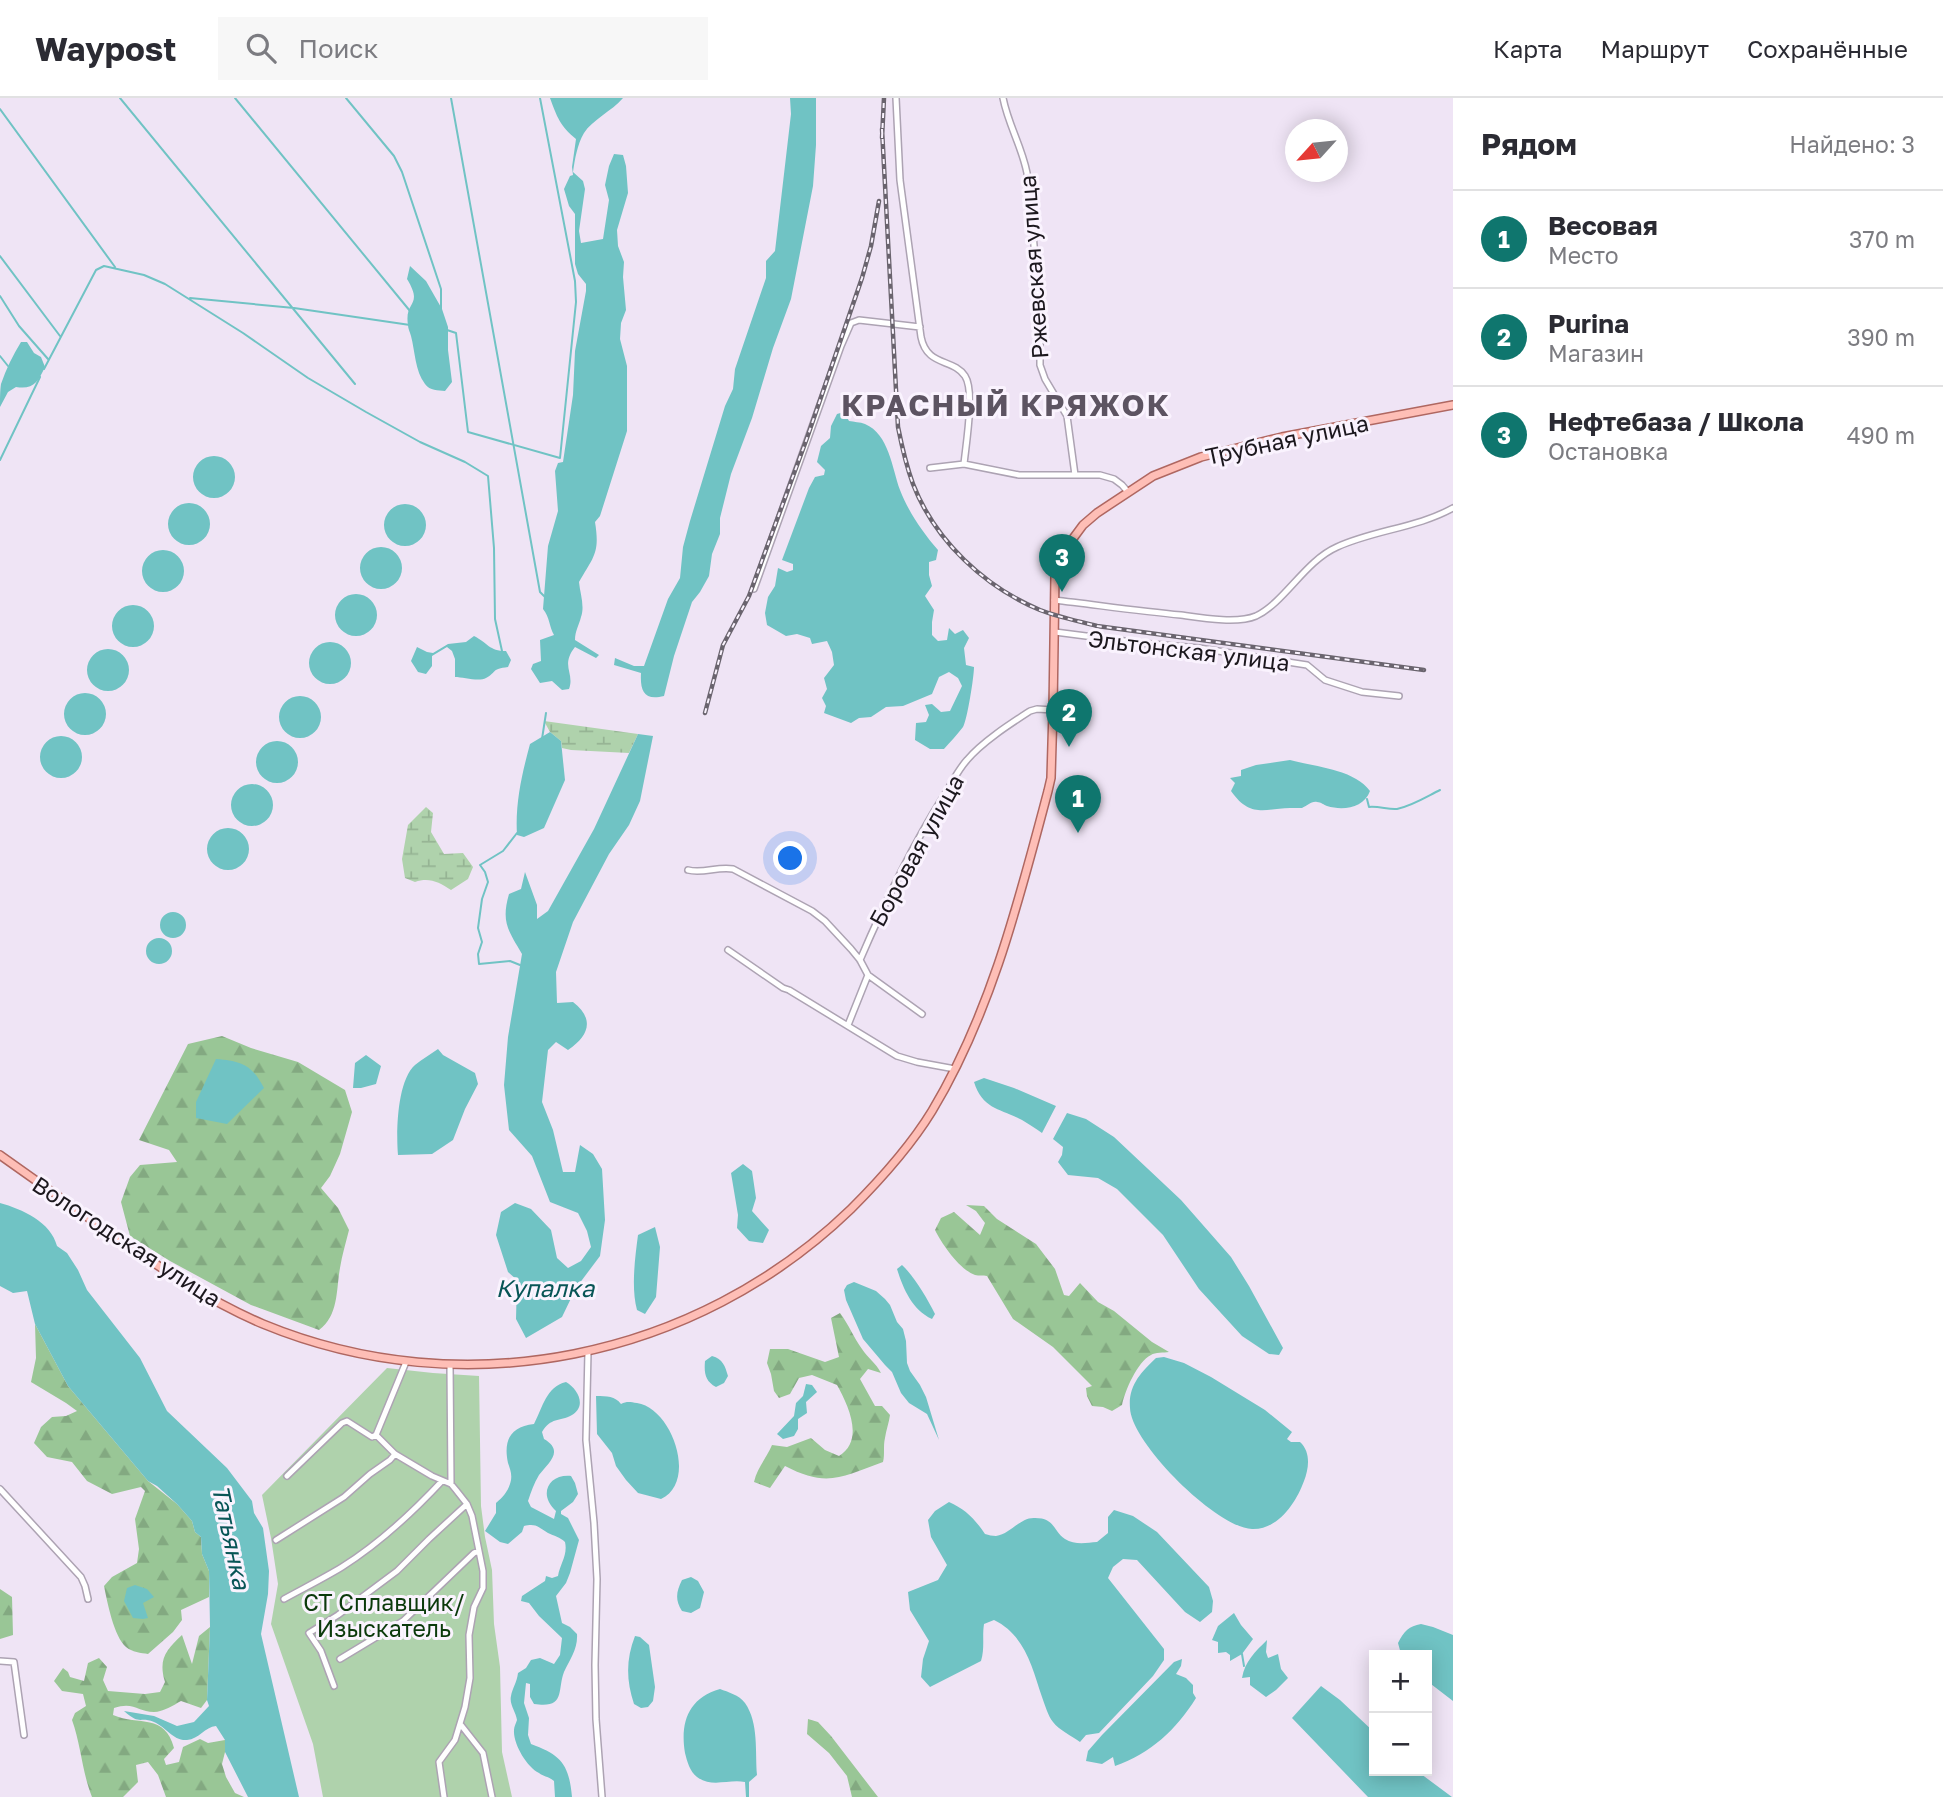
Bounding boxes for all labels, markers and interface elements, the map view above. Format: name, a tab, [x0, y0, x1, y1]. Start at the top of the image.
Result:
search box	[218, 17, 708, 80]
text: Waypost	[35, 29, 176, 68]
icon: search	[242, 29, 280, 67]
text: Поиск	[298, 33, 378, 64]
text: Карта	[1493, 34, 1563, 63]
text: Маршрут	[1601, 34, 1709, 63]
text: Сохранённые	[1747, 34, 1908, 63]
north arrow	[1285, 119, 1348, 182]
text: Рядом	[1481, 126, 1577, 162]
text: Найдено: 3	[1789, 130, 1915, 158]
street label: Ржевская улица	[1013, 174, 1053, 360]
text: Весовая	[1548, 210, 1658, 241]
text: 1	[1498, 225, 1510, 253]
text: 370 m	[1849, 225, 1915, 253]
text: Место	[1548, 241, 1619, 269]
text: Purina	[1548, 308, 1629, 339]
text: 2	[1497, 323, 1511, 351]
text: 390 m	[1847, 323, 1915, 351]
text: Магазин	[1548, 339, 1644, 367]
district label: КРАСНЫЙ КРЯЖОК	[841, 387, 1171, 423]
text: Нефтебаза / Школа	[1548, 406, 1804, 437]
street label: Трубная улица	[1203, 408, 1371, 470]
text: 3	[1497, 421, 1511, 449]
text: 490 m	[1847, 421, 1915, 449]
text: Остановка	[1548, 437, 1668, 465]
pin: 3	[1039, 534, 1085, 592]
street label: Эльтонская улица	[1087, 624, 1291, 676]
pin: 2	[1046, 689, 1092, 747]
street label: Боровая улица	[863, 769, 969, 931]
pin: 1	[1055, 775, 1101, 833]
your location	[773, 841, 807, 875]
street label: Вологодская улица	[28, 1170, 226, 1312]
water label: Купалка	[496, 1273, 596, 1303]
water label: Татьянка	[207, 1482, 257, 1593]
park label: СТ Сплавщик/ Изыскатель	[303, 1588, 465, 1642]
map controls	[1369, 1650, 1432, 1776]
button: +	[1369, 1650, 1432, 1713]
button: −	[1369, 1713, 1432, 1776]

